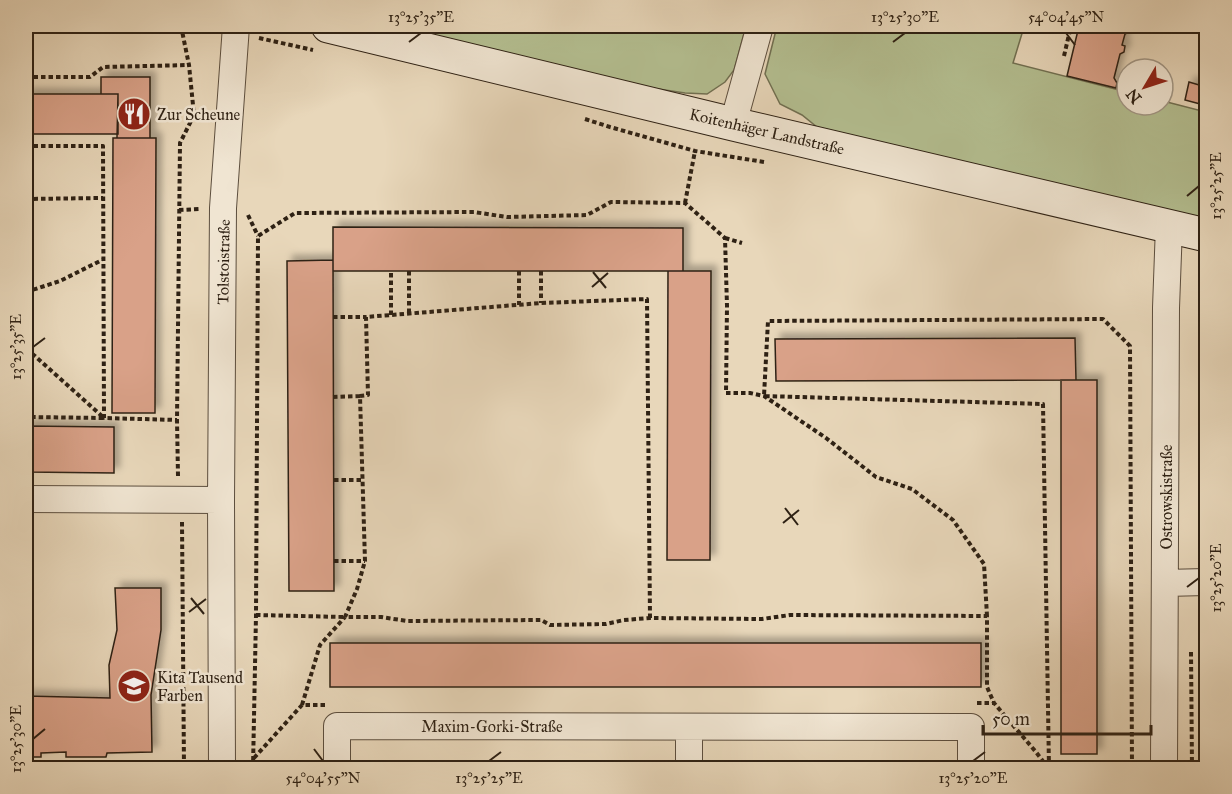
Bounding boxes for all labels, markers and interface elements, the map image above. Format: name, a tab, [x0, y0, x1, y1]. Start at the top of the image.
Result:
text: 13°25'35"E	[388, 8, 454, 26]
text: 13°25'30"E	[871, 8, 939, 26]
text: 54°04'45"N	[1028, 8, 1104, 26]
north arrow	[1115, 57, 1175, 117]
text: N	[1122, 85, 1145, 107]
restaurant icon: Zur Scheune	[116, 96, 152, 132]
street label: Koitenhäger Landstraße	[687, 104, 846, 160]
place label: Zur Scheune	[157, 105, 241, 124]
text: 13°25'25"E	[1207, 152, 1225, 220]
street label: Tolstoistraße	[213, 219, 234, 305]
text: 13°25'35"E	[7, 314, 25, 380]
street label: Ostrowskistraße	[1157, 444, 1176, 550]
text: 13°25'20"E	[1207, 543, 1225, 613]
school or university icon: Kita Tausend Farben	[116, 668, 152, 704]
place label: Kita Tausend Farben	[157, 668, 243, 705]
scale bar	[983, 698, 1151, 736]
text: 13°25'30"E	[7, 705, 25, 773]
text: 50 m	[992, 708, 1030, 730]
street label: Maxim-Gorki-Straße	[421, 717, 563, 736]
text: 54°04'55"N	[286, 769, 361, 787]
text: 13°25'25"E	[455, 769, 523, 787]
text: 13°25'20"E	[938, 769, 1008, 787]

